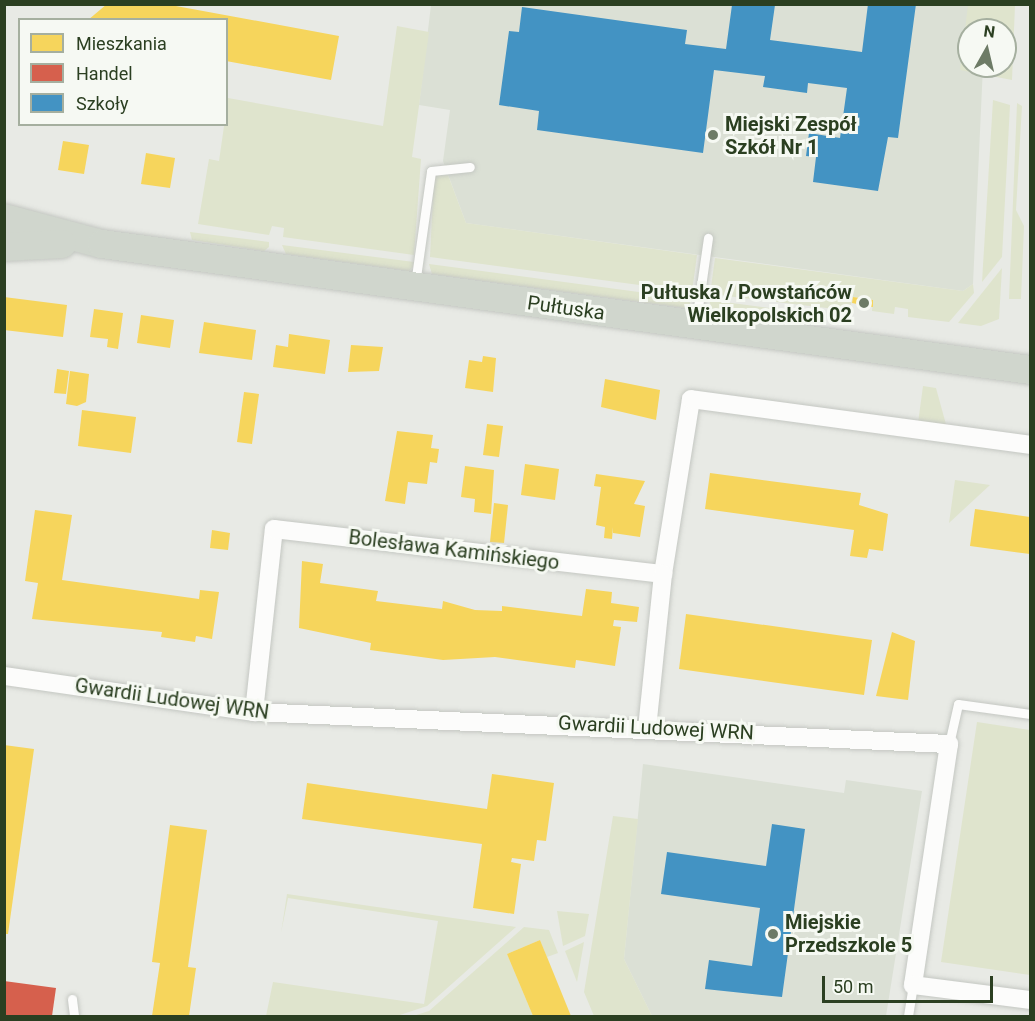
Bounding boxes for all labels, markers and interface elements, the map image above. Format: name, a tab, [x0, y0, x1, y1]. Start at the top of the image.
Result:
legend	[18, 18, 228, 126]
north arrow	[957, 18, 1017, 78]
text: N	[982, 21, 996, 42]
text: Mieszkania	[76, 33, 167, 54]
text: Handel	[76, 63, 133, 84]
text: Szkoły	[76, 93, 128, 114]
place label: Miejski Zespół Szkół Nr 1	[725, 112, 857, 159]
marker: Miejski Zespół Szkół Nr 1	[706, 128, 720, 142]
place label: Pułtuska / Powstańców Wielkopolskich 02	[641, 280, 852, 327]
street label: Pułtuska	[526, 291, 606, 325]
marker: Pułtuska / Powstańców Wielkopolskich 02	[857, 296, 871, 310]
street label: Bolesława Kamińskiego	[347, 525, 561, 575]
street label: Gwardii Ludowej WRN	[73, 673, 271, 725]
street label: Gwardii Ludowej WRN	[558, 711, 754, 745]
place label: Miejskie Przedszkole 5	[785, 910, 912, 957]
marker: Miejskie Przedszkole 5	[766, 927, 780, 941]
scale bar	[825, 964, 996, 1002]
text: 50 m	[833, 976, 873, 997]

